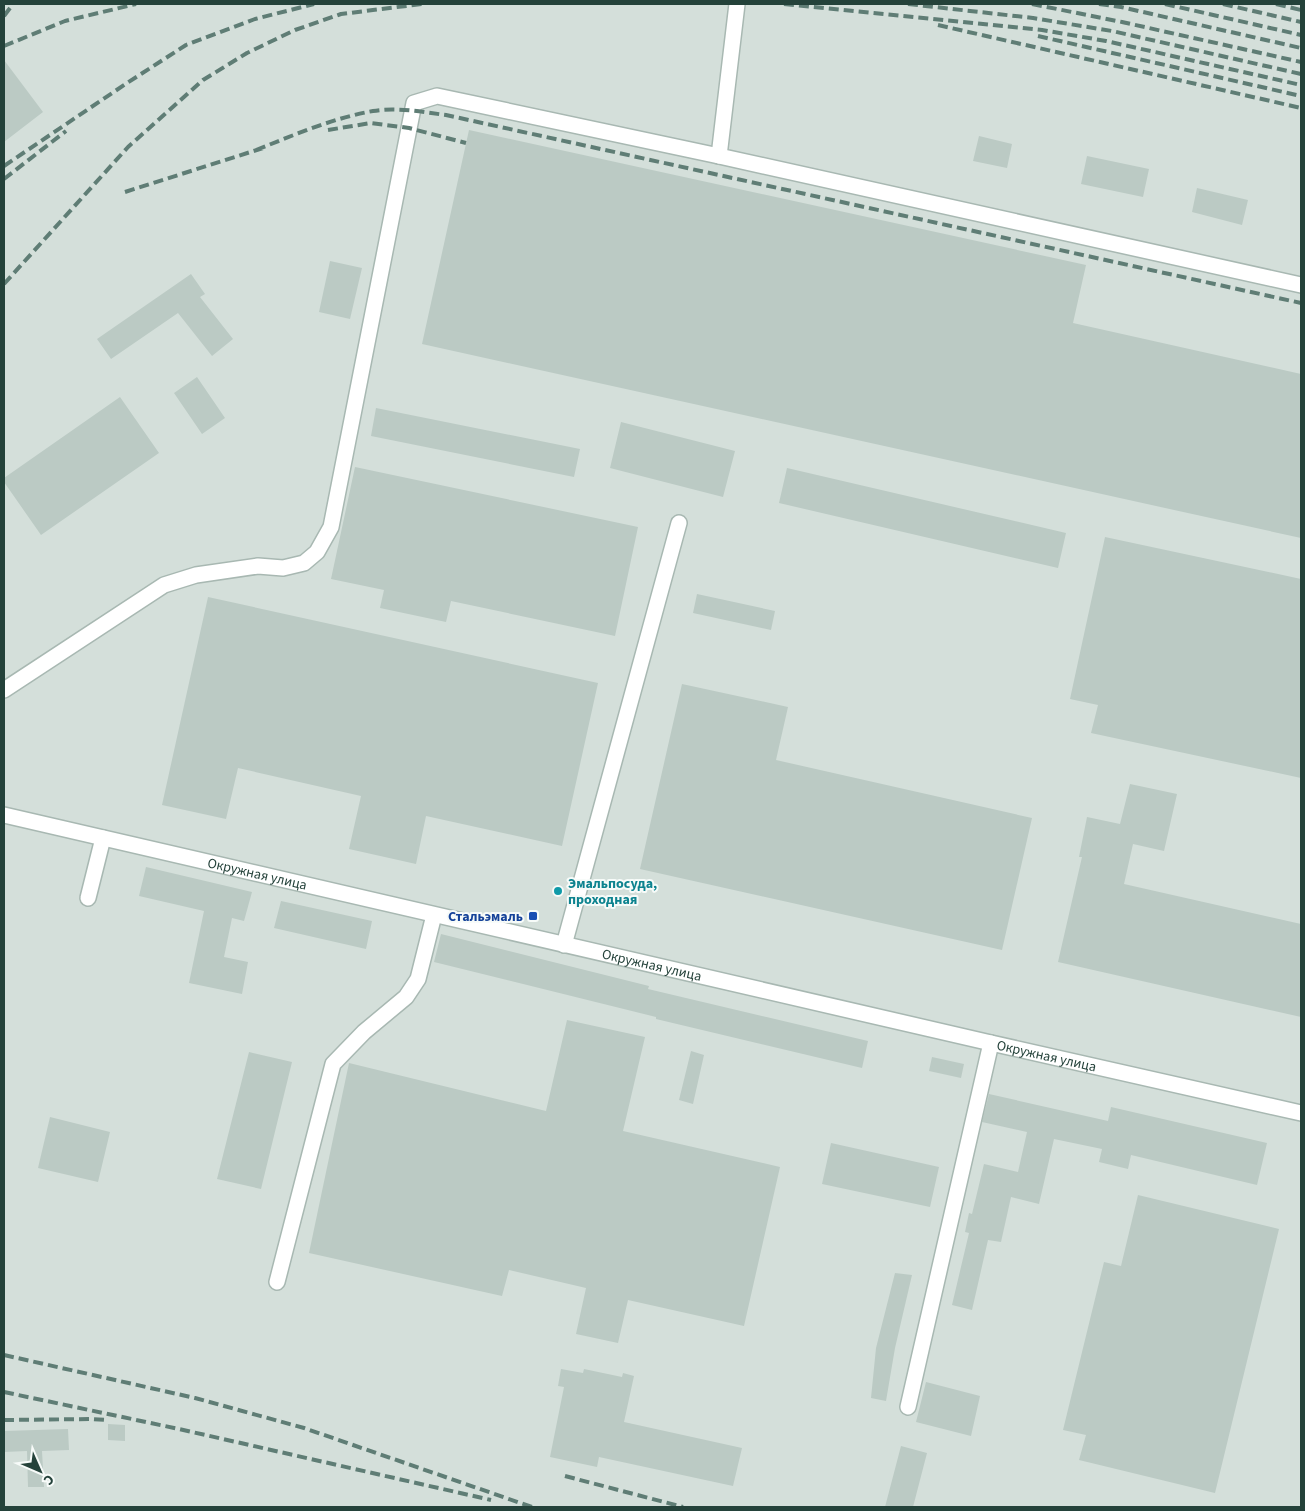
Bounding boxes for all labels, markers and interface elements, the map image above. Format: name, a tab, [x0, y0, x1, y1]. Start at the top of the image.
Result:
street label: Окружная улица	[205, 853, 309, 896]
place label: Эмальпосуда, проходная	[568, 874, 657, 910]
marker: Эмальпосуда, проходная	[552, 885, 564, 897]
place label: Стальэмаль	[448, 907, 523, 927]
marker: Стальэмаль	[527, 910, 539, 922]
street label: Окружная улица	[600, 944, 704, 987]
street label: Окружная улица	[995, 1036, 1098, 1077]
north arrow	[15, 1446, 65, 1496]
text: С	[39, 1470, 58, 1489]

